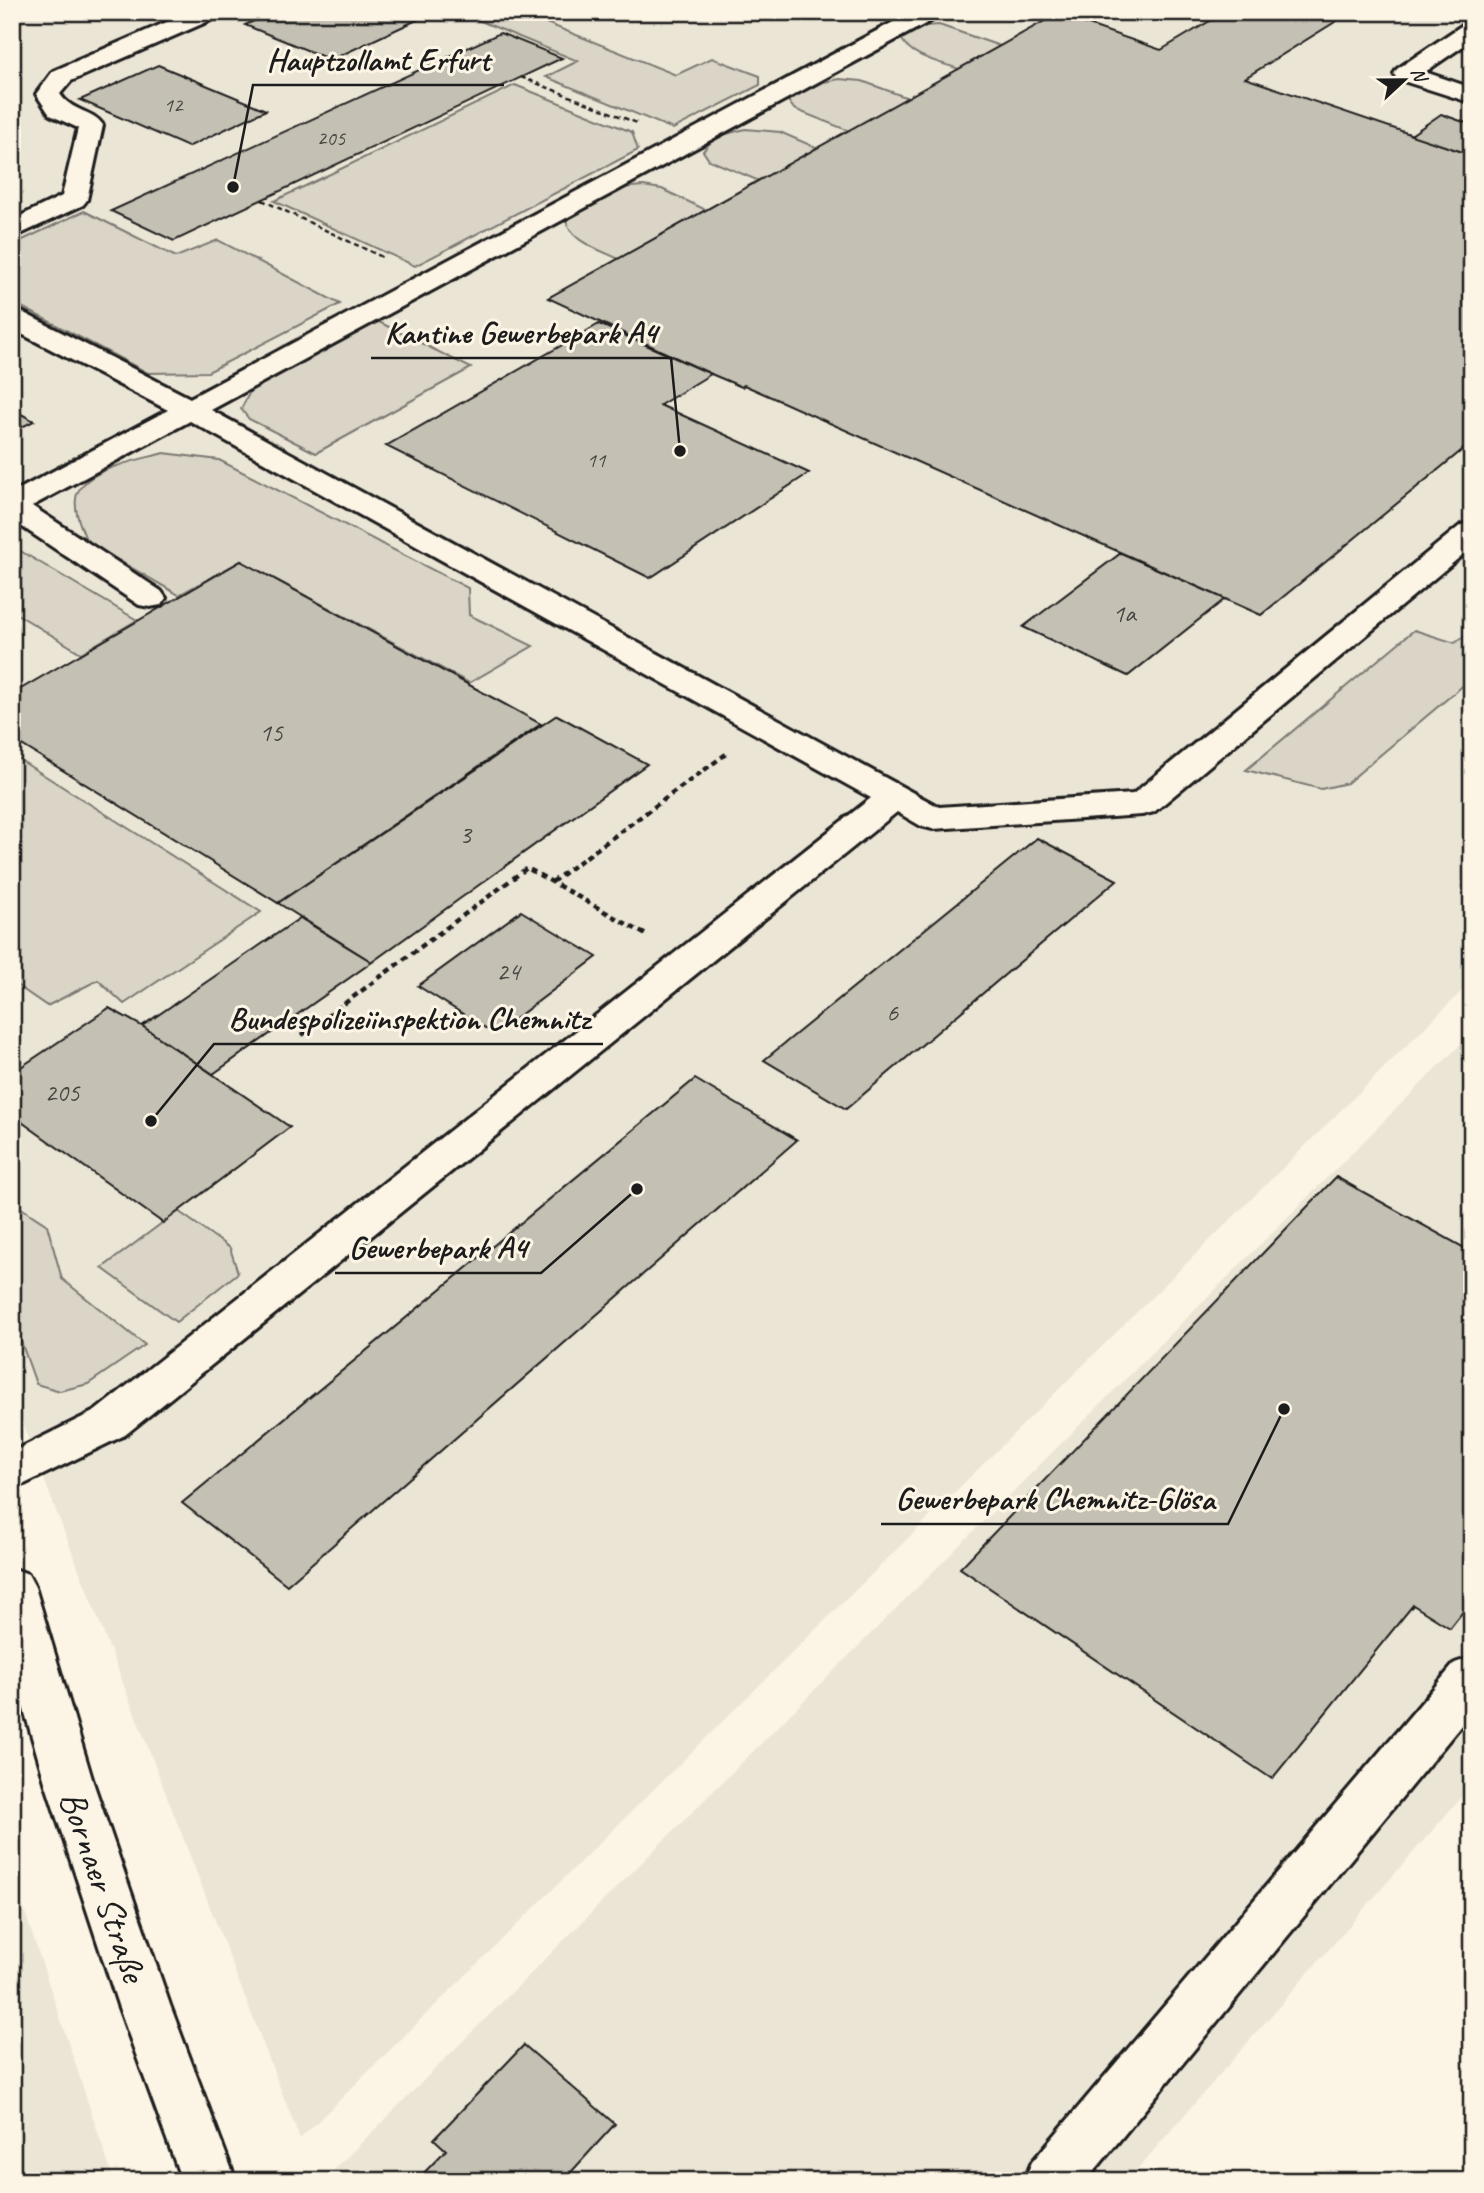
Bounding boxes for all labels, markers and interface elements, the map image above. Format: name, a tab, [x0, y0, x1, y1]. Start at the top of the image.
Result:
callout: Hauptzollamt Erfurt	[253, 32, 504, 85]
text: Hauptzollamt Erfurt	[266, 39, 493, 80]
north arrow	[1368, 46, 1438, 116]
text: N	[1406, 64, 1433, 87]
house number: 12	[164, 92, 184, 118]
house number: 205	[317, 125, 347, 151]
callout: Kantine Gewerbepark A4	[371, 305, 671, 358]
text: Kantine Gewerbepark A4	[385, 312, 661, 353]
house number: 11	[587, 447, 607, 473]
house number: 1a	[1112, 597, 1137, 630]
house number: 15	[259, 716, 284, 749]
house number: 3	[459, 818, 473, 851]
house number: 24	[496, 955, 522, 988]
callout: Bundespolizeiinspektion Chemnitz	[214, 991, 603, 1044]
house number: 6	[886, 996, 899, 1029]
text: Bundespolizeiinspektion Chemnitz	[229, 998, 593, 1039]
house number: 205	[44, 1076, 81, 1109]
callout: Gewerbepark A4	[335, 1220, 541, 1273]
text: Gewerbepark A4	[349, 1227, 531, 1268]
callout: Gewerbepark Chemnitz-Glösa	[881, 1471, 1228, 1524]
text: Gewerbepark Chemnitz-Glösa	[895, 1478, 1217, 1519]
street label: Bornaer Straße	[49, 1785, 159, 1991]

